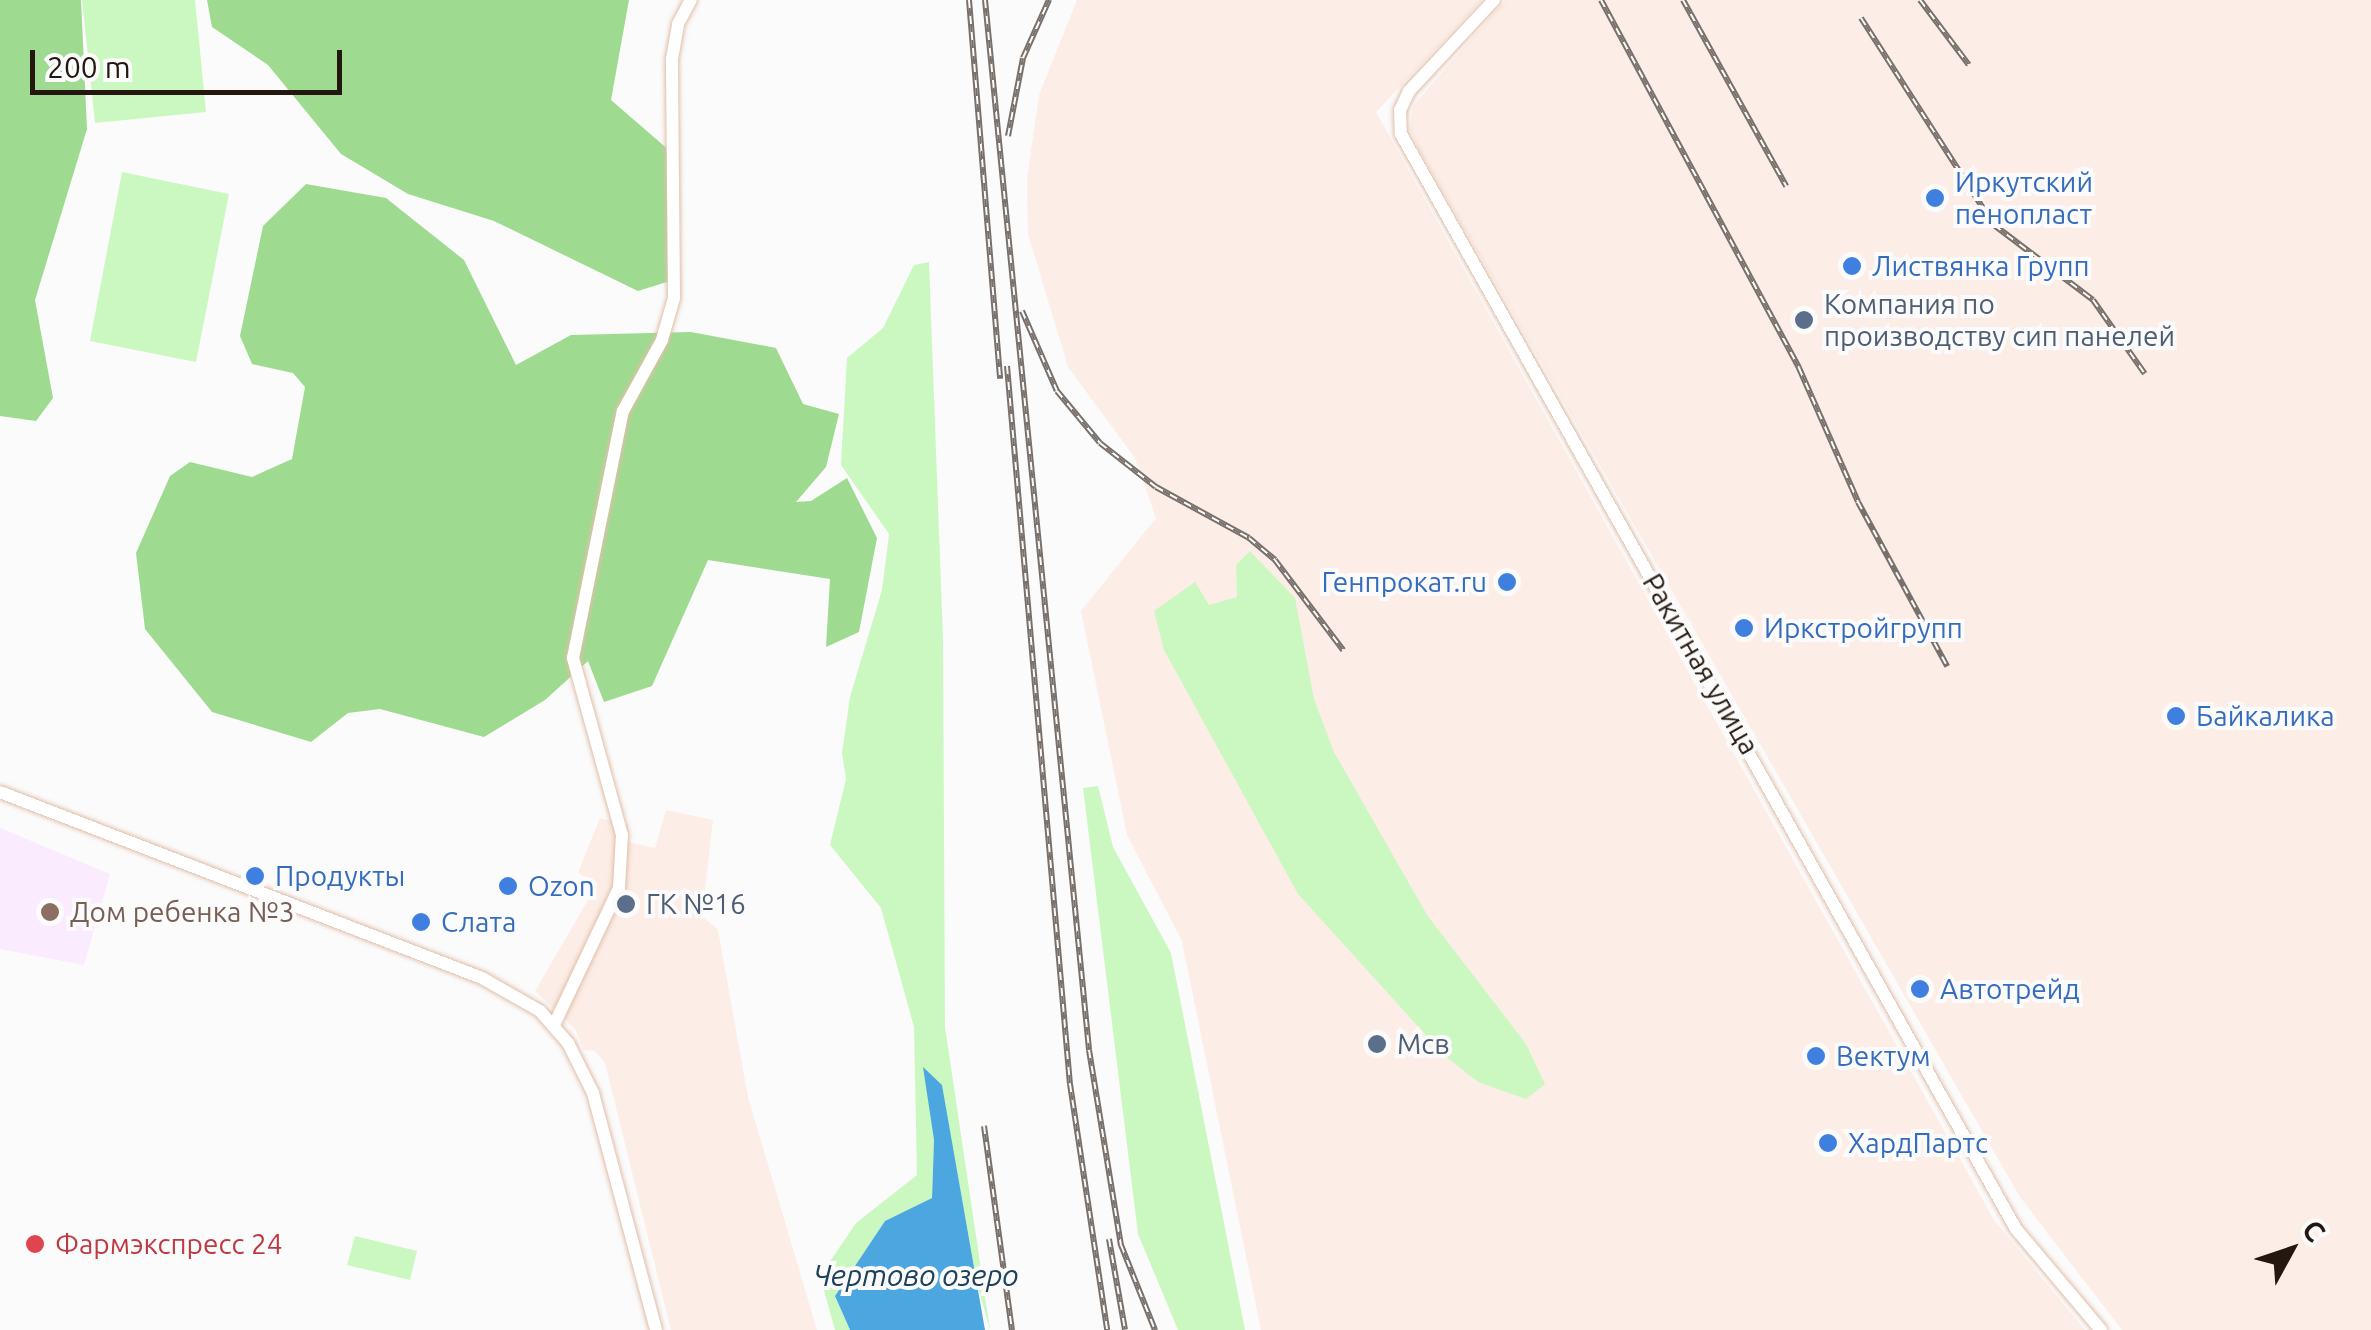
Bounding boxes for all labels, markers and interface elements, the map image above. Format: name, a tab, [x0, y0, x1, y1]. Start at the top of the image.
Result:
scale bar	[35, 30, 348, 92]
text: 200 m	[47, 50, 131, 84]
place label: Иркутский пенопласт	[1955, 165, 2093, 231]
marker: Иркутский пенопласт	[1924, 187, 1946, 209]
place label: Листвянка Групп	[1872, 249, 2090, 283]
marker: Листвянка Групп	[1841, 255, 1863, 277]
place label: Компания по производству сип панелей	[1824, 287, 2175, 353]
marker: Компания по производству сип панелей	[1793, 309, 1815, 331]
place label: Генпрокат.ru	[1322, 565, 1487, 599]
street label: Ракитная улица	[1636, 568, 1766, 760]
marker: Генпрокат.ru	[1496, 571, 1518, 593]
place label: Иркстройгрупп	[1764, 611, 1963, 645]
marker: Иркстройгрупп	[1733, 617, 1755, 639]
place label: Байкалика	[2196, 699, 2335, 733]
marker: Байкалика	[2165, 705, 2187, 727]
place label: Продукты	[275, 859, 405, 893]
marker: Продукты	[244, 865, 266, 887]
place label: Ozon	[528, 869, 595, 903]
marker: Ozon	[497, 875, 519, 897]
place label: ГК №16	[646, 887, 746, 921]
marker: ГК №16	[615, 893, 637, 915]
place label: Дом ребенка №3	[70, 895, 294, 929]
marker: Дом ребенка №3	[39, 901, 61, 923]
place label: Слата	[441, 905, 516, 939]
marker: Слата	[410, 911, 432, 933]
place label: Автотрейд	[1940, 972, 2080, 1006]
marker: Автотрейд	[1909, 978, 1931, 1000]
place label: Мсв	[1397, 1027, 1450, 1061]
marker: Мсв	[1366, 1033, 1388, 1055]
place label: Вектум	[1836, 1039, 1931, 1073]
marker: Вектум	[1805, 1045, 1827, 1067]
place label: ХардПартс	[1848, 1126, 1988, 1160]
marker: ХардПартс	[1817, 1132, 1839, 1154]
north arrow	[2241, 1200, 2341, 1300]
text: С	[2297, 1214, 2332, 1247]
place label: Фармэкспресс 24	[55, 1227, 282, 1261]
marker: Фармэкспресс 24	[24, 1233, 46, 1255]
water label: Чертово озеро	[813, 1257, 1019, 1293]

